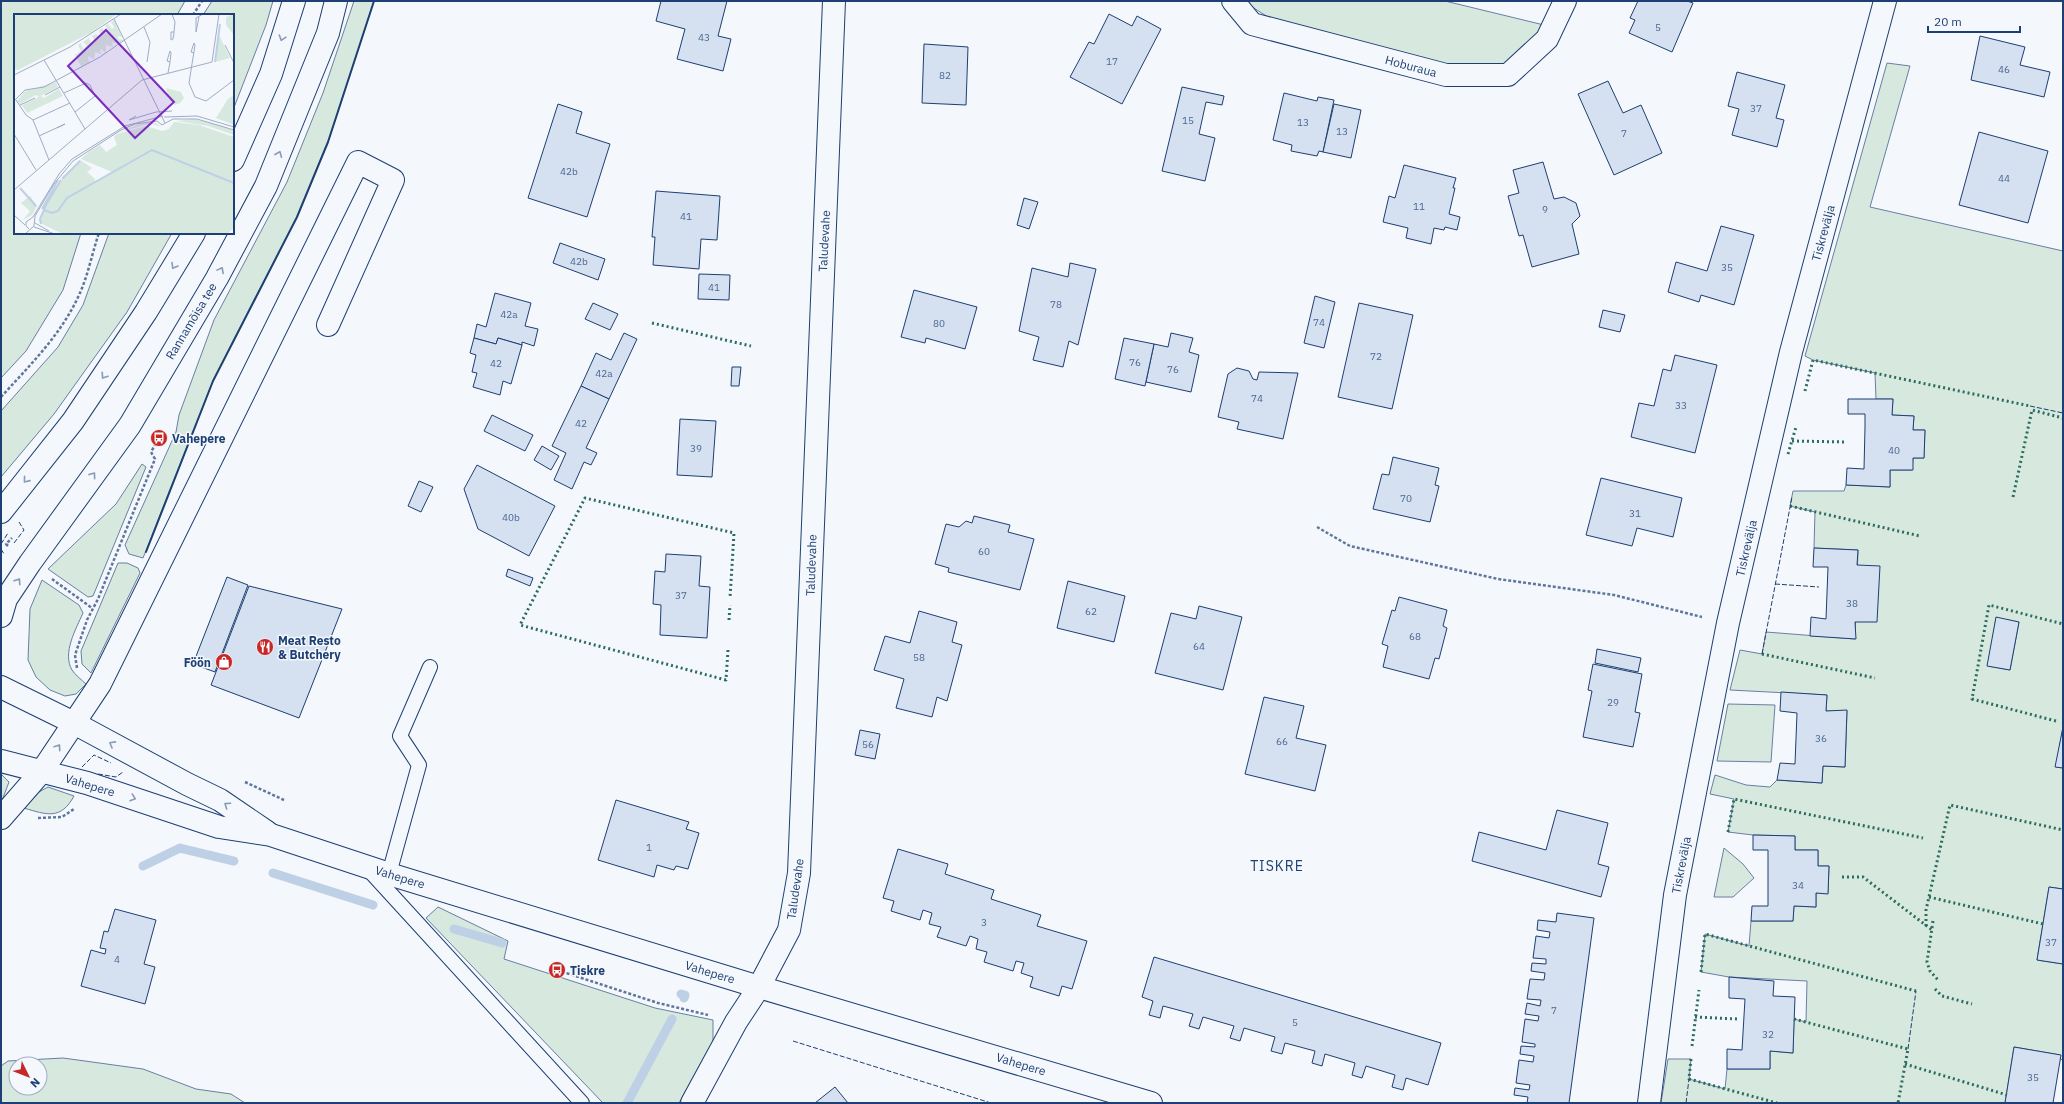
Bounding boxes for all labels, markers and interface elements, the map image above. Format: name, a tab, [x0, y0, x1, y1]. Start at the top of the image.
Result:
scale bar	[1928, 8, 2020, 34]
inset map	[14, 14, 234, 234]
text: 20 m	[1934, 14, 1962, 29]
house number: 5	[1655, 21, 1661, 34]
house number: 43	[698, 31, 710, 44]
one-way arrow	[278, 35, 287, 42]
street label: Hoburaua	[1383, 52, 1439, 80]
house number: 17	[1106, 55, 1118, 68]
house number: 46	[1998, 63, 2010, 76]
house number: 82	[939, 69, 951, 82]
house number: 37	[1750, 102, 1762, 115]
house number: 15	[1182, 114, 1194, 127]
house number: 13	[1297, 116, 1309, 129]
house number: 13	[1336, 125, 1348, 138]
house number: 7	[1621, 127, 1627, 140]
one-way arrow	[275, 150, 283, 157]
house number: 42b	[560, 165, 578, 178]
house number: 44	[1998, 172, 2010, 185]
house number: 11	[1413, 200, 1425, 213]
house number: 9	[1542, 203, 1548, 216]
street label: Tiskrevälja	[1808, 203, 1838, 263]
street label: Taludevahe	[815, 209, 833, 272]
house number: 41	[680, 210, 692, 223]
house number: 42b	[570, 255, 588, 268]
house number: 35	[1721, 261, 1733, 274]
one-way arrow	[171, 262, 179, 269]
one-way arrow	[216, 266, 224, 274]
street label: Rannamõisa tee	[162, 280, 220, 362]
house number: 41	[708, 281, 720, 294]
house number: 78	[1050, 298, 1062, 311]
house number: 42a	[500, 308, 518, 321]
house number: 74	[1313, 316, 1325, 329]
house number: 80	[933, 317, 945, 330]
house number: 72	[1370, 350, 1382, 363]
house number: 76	[1129, 356, 1141, 369]
house number: 42	[490, 357, 502, 370]
house number: 76	[1167, 363, 1179, 376]
house number: 42a	[595, 367, 613, 380]
one-way arrow	[101, 372, 109, 379]
house number: 74	[1251, 392, 1263, 405]
house number: 33	[1675, 399, 1687, 412]
house number: 42	[575, 417, 587, 430]
bus stop icon: Vahepere	[149, 428, 169, 448]
place label: Vahepere	[172, 431, 226, 446]
house number: 39	[690, 442, 702, 455]
house number: 40	[1888, 444, 1900, 457]
one-way arrow	[88, 472, 96, 479]
one-way arrow	[24, 476, 31, 483]
house number: 70	[1400, 492, 1412, 505]
house number: 31	[1629, 507, 1641, 520]
house number: 40b	[502, 511, 520, 524]
street label: Tiskrevälja	[1732, 518, 1760, 578]
street label: Taludevahe	[802, 534, 820, 596]
house number: 60	[978, 545, 990, 558]
one-way arrow	[13, 578, 21, 585]
house number: 37	[675, 589, 687, 602]
house number: 38	[1846, 597, 1858, 610]
house number: 62	[1085, 605, 1097, 618]
house number: 68	[1409, 630, 1421, 643]
place label: Meat Resto & Butchery	[278, 633, 341, 662]
restaurant icon: Meat Resto & Butchery	[255, 637, 275, 657]
house number: 64	[1193, 640, 1205, 653]
house number: 58	[913, 651, 925, 664]
shop icon: Föön	[214, 652, 234, 672]
place label: Föön	[184, 655, 211, 670]
house number: 29	[1607, 696, 1619, 709]
house number: 36	[1815, 732, 1827, 745]
house number: 66	[1276, 735, 1288, 748]
house number: 56	[862, 738, 874, 751]
one-way arrow	[109, 742, 116, 749]
one-way arrow	[53, 744, 61, 751]
street label: Vahepere	[63, 770, 117, 800]
one-way arrow	[129, 794, 136, 802]
one-way arrow	[225, 802, 232, 809]
street label: Tiskrevälja	[1668, 835, 1694, 895]
house number: 1	[646, 841, 652, 854]
street label: Taludevahe	[783, 857, 807, 921]
district label: TISKRE	[1250, 857, 1304, 875]
street label: Vahepere	[373, 862, 427, 892]
house number: 34	[1792, 879, 1804, 892]
house number: 3	[981, 916, 987, 929]
house number: 37	[2045, 936, 2057, 949]
house number: 4	[114, 953, 120, 966]
street label: Vahepere	[683, 957, 737, 987]
bus stop icon: Tiskre	[547, 960, 567, 980]
place label: Tiskre	[570, 963, 605, 978]
house number: 7	[1551, 1004, 1557, 1017]
house number: 5	[1292, 1016, 1298, 1029]
house number: 32	[1762, 1028, 1774, 1041]
street label: Vahepere	[994, 1049, 1048, 1079]
north arrow	[8, 1056, 48, 1096]
house number: 35	[2027, 1071, 2039, 1084]
text: N	[27, 1075, 43, 1091]

